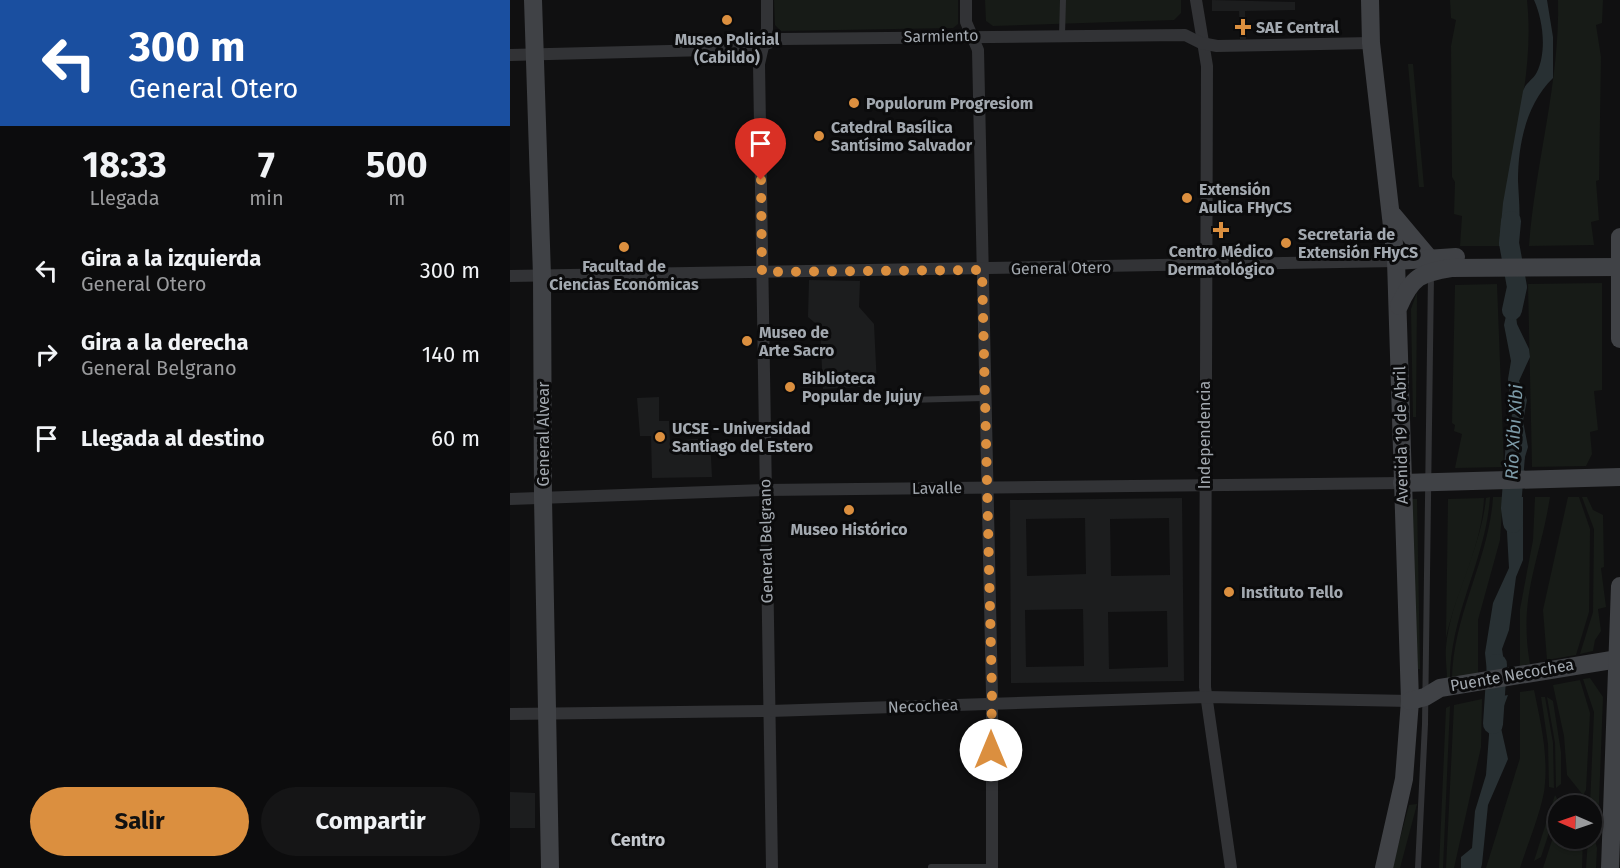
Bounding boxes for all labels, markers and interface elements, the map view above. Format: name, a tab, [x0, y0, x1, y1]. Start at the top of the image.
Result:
marker: Museo Policial (Cabildo)	[720, 13, 734, 27]
marker: SAE Central	[1234, 18, 1252, 36]
place label: SAE Central	[1256, 18, 1339, 37]
text: 300 m	[129, 22, 245, 72]
icon: left	[30, 24, 108, 102]
street label: Sarmiento	[903, 26, 979, 46]
place label: Museo Policial (Cabildo)	[675, 30, 780, 67]
text: General Otero	[129, 73, 298, 105]
place label: Populorum Progresiom	[866, 94, 1033, 113]
marker: Populorum Progresiom	[847, 96, 861, 110]
pin	[735, 118, 786, 180]
place label: Catedral Basílica Santísimo Salvador	[831, 118, 973, 155]
icon: arrive	[744, 127, 777, 160]
marker: Catedral Basílica Santísimo Salvador	[812, 129, 826, 143]
text: 18:33	[82, 143, 167, 187]
text: 7	[258, 143, 275, 187]
text: 500	[366, 143, 428, 187]
place label: Extensión Aulica FHyCS	[1198, 180, 1292, 217]
text: Llegada	[90, 186, 160, 210]
text: min	[249, 186, 284, 210]
text: m	[388, 186, 405, 210]
marker: Extensión Aulica FHyCS	[1180, 191, 1194, 205]
marker: Centro Médico Dermatológico	[1212, 221, 1230, 239]
place label: Secretaria de Extensión FHyCS	[1298, 225, 1418, 262]
marker: Secretaria de Extensión FHyCS	[1279, 236, 1293, 250]
marker: Facultad de Ciencias Económicas	[617, 240, 631, 254]
place label: Centro Médico Dermatológico	[1167, 242, 1275, 279]
text: Gira a la izquierda	[81, 245, 261, 272]
icon: left	[30, 254, 63, 287]
text: 300 m	[420, 257, 480, 284]
place label: Facultad de Ciencias Económicas	[549, 257, 699, 294]
street label: General Otero	[1011, 258, 1111, 278]
text: General Otero	[81, 272, 206, 296]
place label: Museo de Arte Sacro	[758, 323, 834, 360]
text: Gira a la derecha	[81, 329, 249, 356]
marker: Museo de Arte Sacro	[740, 334, 754, 348]
icon: right	[30, 338, 63, 371]
text: 140 m	[422, 341, 480, 368]
text: General Belgrano	[81, 356, 237, 380]
street label: Avenida 19 de Abril	[1390, 365, 1412, 504]
place label: Biblioteca Popular de Jujuy	[802, 369, 922, 406]
marker: Biblioteca Popular de Jujuy	[783, 380, 797, 394]
street label: General Alvear	[534, 381, 553, 486]
street label: Independencia	[1195, 381, 1214, 489]
water label: Río Xibi Xibi	[1501, 384, 1527, 480]
place label: UCSE - Universidad Santiago del Estero	[672, 419, 813, 456]
icon: arrive	[30, 422, 63, 455]
text: Llegada al destino	[81, 425, 265, 452]
text: 60 m	[431, 425, 480, 452]
marker: UCSE - Universidad Santiago del Estero	[653, 430, 667, 444]
street label: Lavalle	[912, 478, 962, 498]
street label: General Belgrano	[755, 479, 777, 603]
marker: Museo Histórico	[842, 503, 856, 517]
place label: Museo Histórico	[790, 520, 908, 539]
place label: Instituto Tello	[1241, 583, 1343, 602]
marker: Instituto Tello	[1222, 585, 1236, 599]
street label: Puente Necochea	[1449, 655, 1575, 695]
street label: Necochea	[887, 695, 959, 717]
position arrow	[959, 718, 1023, 782]
button: Salir	[30, 787, 249, 856]
button: Compartir	[261, 787, 480, 856]
north arrow	[1548, 795, 1602, 849]
map controls	[1548, 795, 1602, 849]
district label: Centro	[611, 829, 665, 851]

